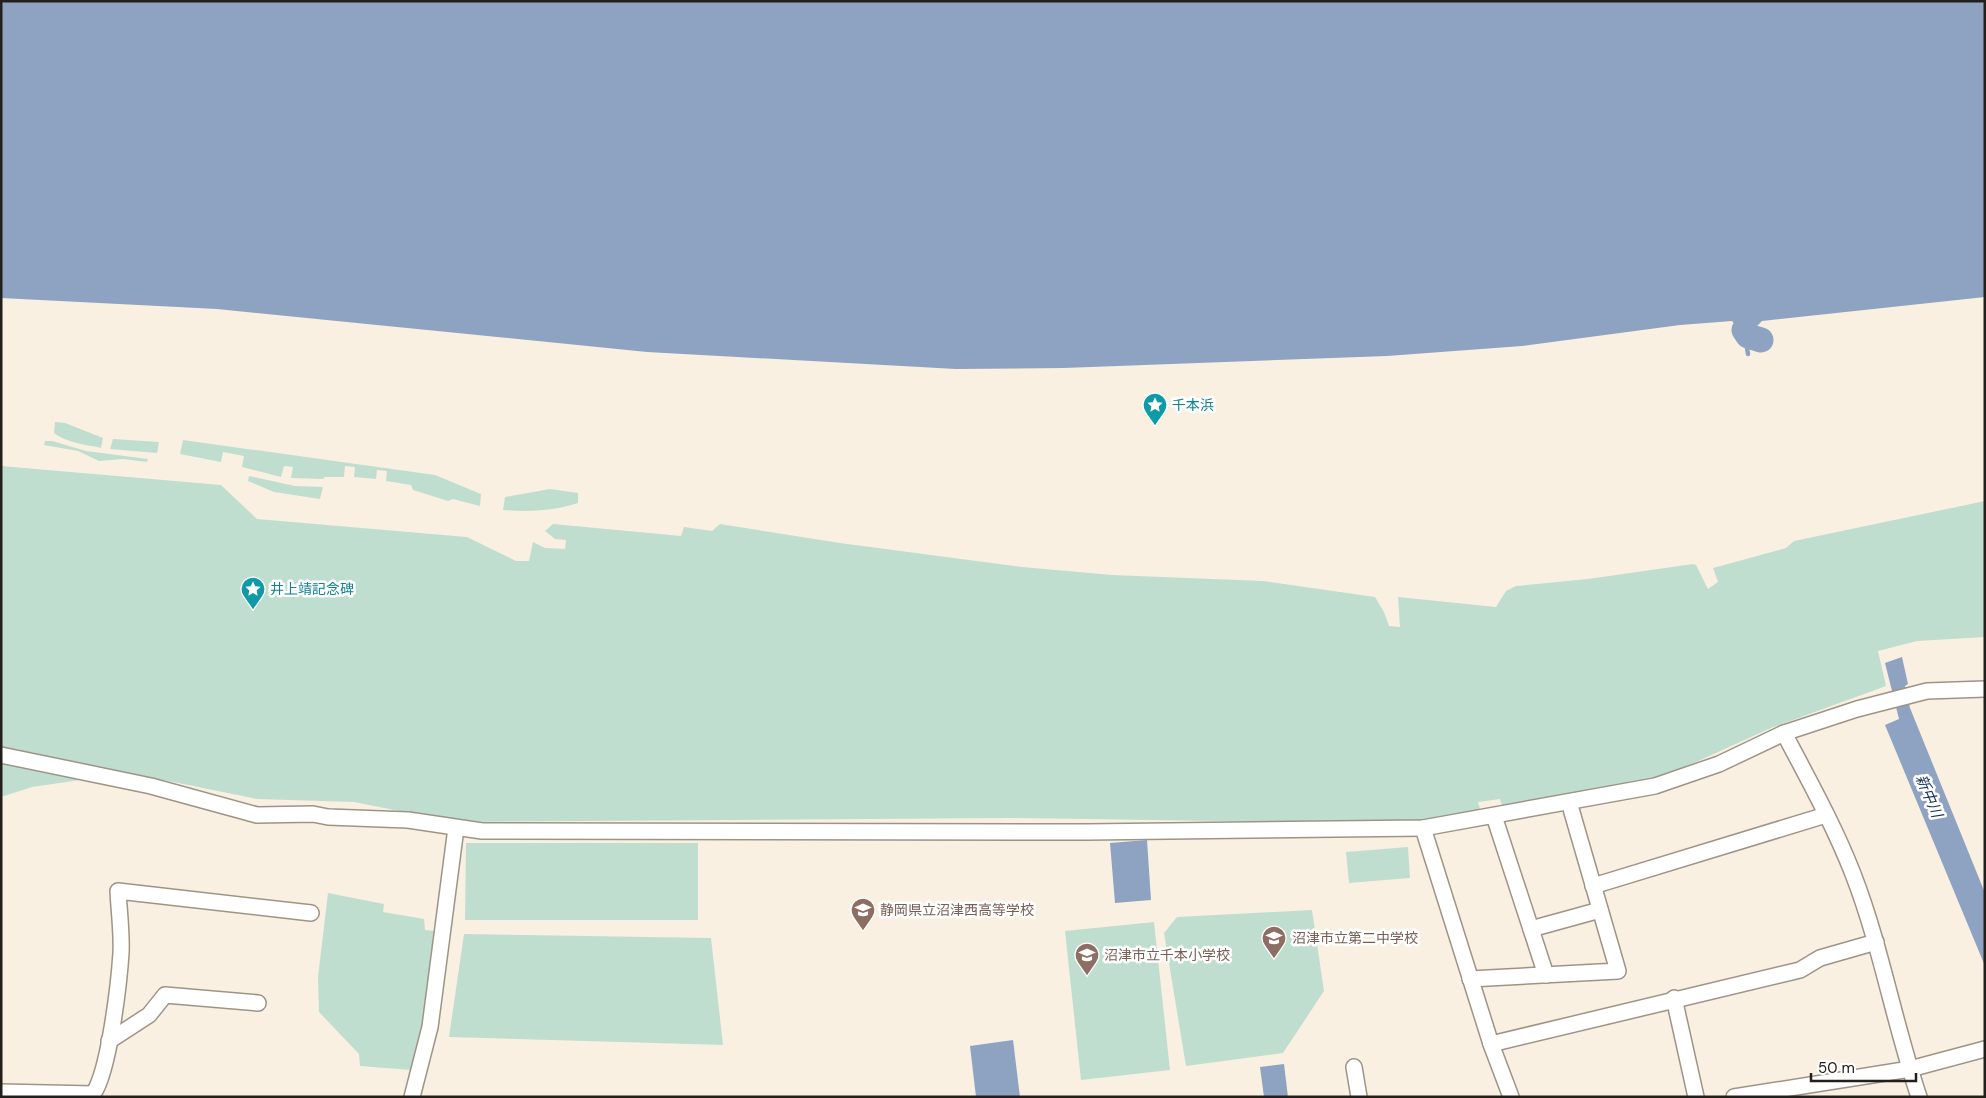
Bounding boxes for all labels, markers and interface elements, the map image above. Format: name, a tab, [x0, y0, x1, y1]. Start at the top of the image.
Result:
place icon: 千本浜	[1142, 392, 1168, 426]
place label: 千本浜	[1172, 396, 1214, 414]
place icon: 井上靖記念碑	[240, 576, 266, 610]
place label: 井上靖記念碑	[270, 580, 354, 598]
water label: 新中川	[1911, 771, 1948, 822]
school or university icon: 静岡県立沼津西高等学校	[850, 897, 876, 931]
place label: 静岡県立沼津西高等学校	[880, 901, 1034, 919]
school or university icon: 沼津市立第二中学校	[1261, 925, 1287, 959]
place label: 沼津市立第二中学校	[1292, 929, 1418, 947]
school or university icon: 沼津市立千本小学校	[1074, 942, 1100, 976]
place label: 沼津市立千本小学校	[1104, 946, 1230, 964]
scale bar	[1811, 1050, 1916, 1082]
text: 50 m	[1818, 1058, 1855, 1078]

